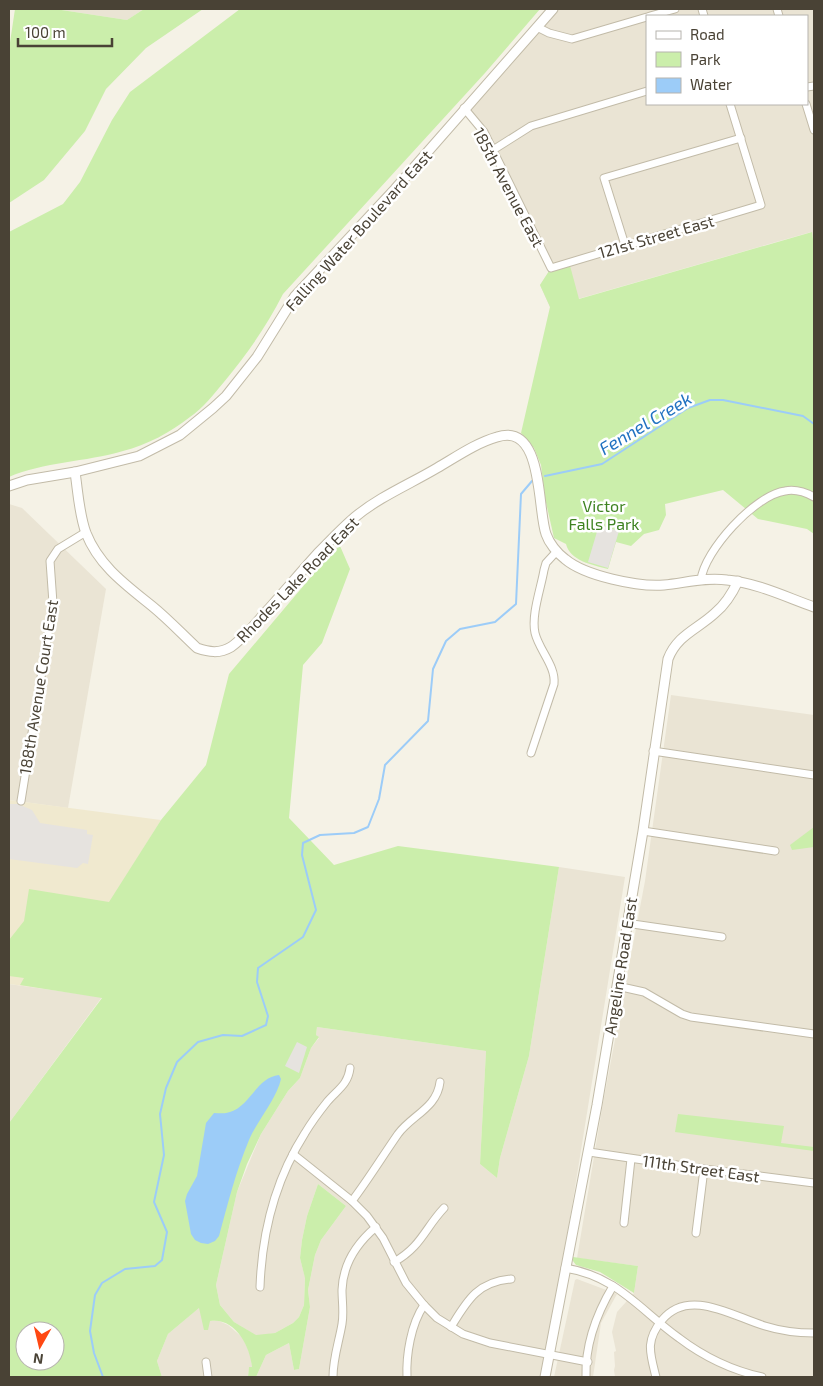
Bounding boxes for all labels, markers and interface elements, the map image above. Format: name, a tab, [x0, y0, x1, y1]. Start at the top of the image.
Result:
scale bar	[18, 15, 111, 47]
legend	[646, 15, 808, 105]
text: 100 m	[25, 23, 66, 41]
text: Road	[690, 25, 725, 43]
text: Park	[690, 50, 721, 68]
text: Water	[690, 75, 732, 93]
street label: 185th Avenue East	[470, 124, 548, 250]
street label: Falling Water Boulevard East	[281, 146, 435, 314]
street label: 121st Street East	[596, 210, 716, 262]
water label: Fennel Creek	[595, 387, 695, 459]
park label: Victor Falls Park	[569, 496, 639, 533]
street label: Rhodes Lake Road East	[232, 512, 362, 646]
street label: 188th Avenue Court East	[15, 598, 61, 776]
street label: Angeline Road East	[600, 896, 640, 1036]
street label: 111th Street East	[641, 1150, 761, 1186]
north arrow	[15, 1321, 65, 1371]
text: N	[32, 1350, 44, 1368]

